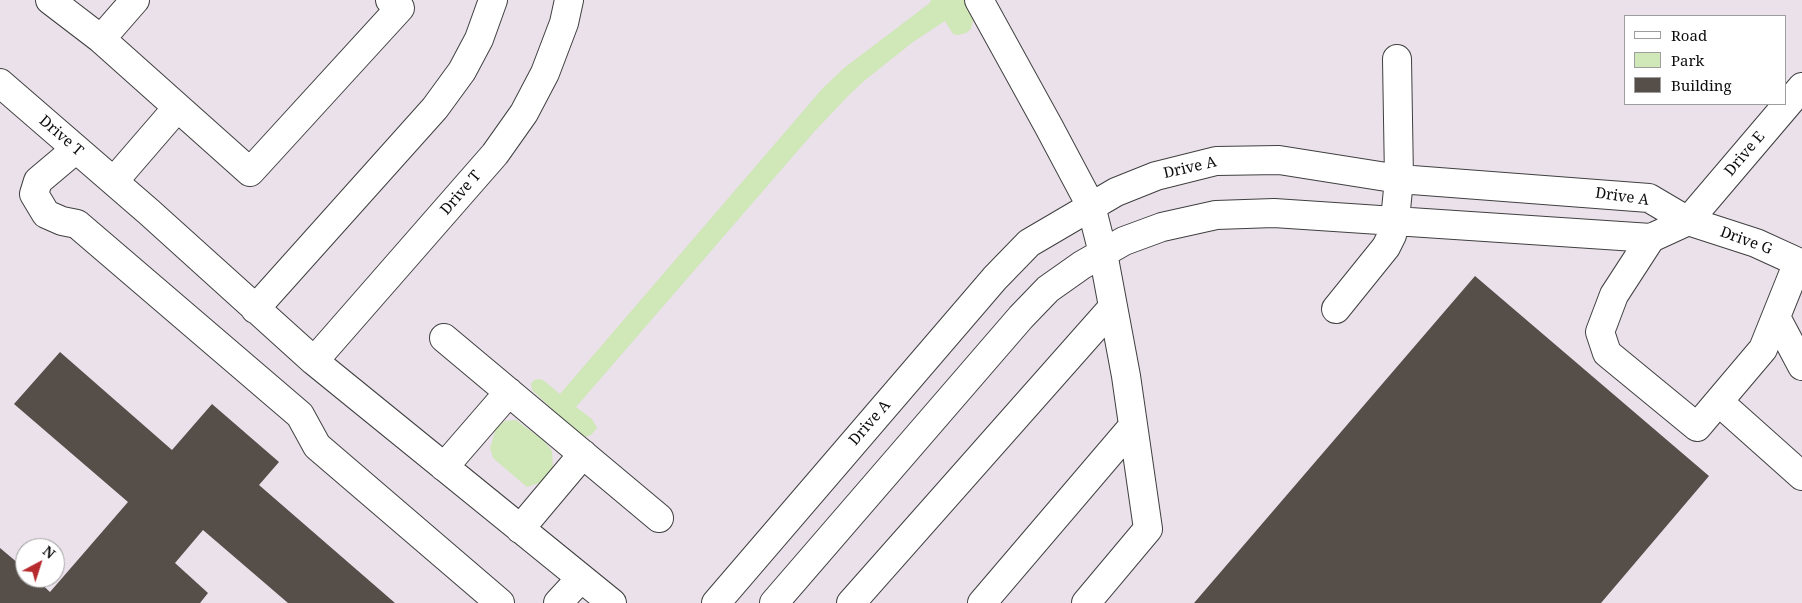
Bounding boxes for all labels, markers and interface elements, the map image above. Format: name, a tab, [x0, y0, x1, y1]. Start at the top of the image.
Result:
legend	[1624, 15, 1787, 105]
text: Road	[1671, 25, 1707, 45]
text: Park	[1671, 50, 1704, 70]
text: Building	[1671, 75, 1732, 95]
street label: Drive T	[35, 112, 87, 160]
street label: Drive E	[1721, 128, 1769, 180]
street label: Drive A	[1162, 153, 1218, 183]
street label: Drive T	[437, 167, 485, 219]
street label: Drive A	[1594, 184, 1650, 210]
street label: Drive G	[1718, 223, 1774, 259]
street label: Drive A	[846, 397, 894, 449]
north arrow	[15, 538, 65, 588]
text: N	[39, 541, 60, 563]

